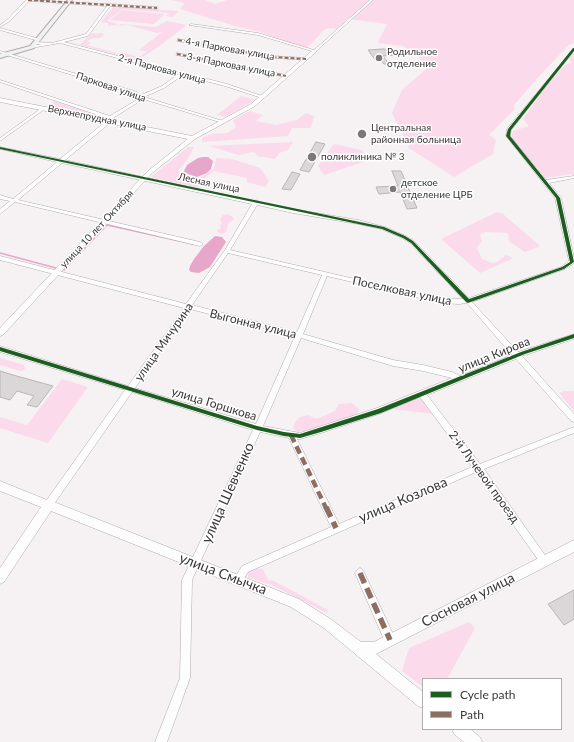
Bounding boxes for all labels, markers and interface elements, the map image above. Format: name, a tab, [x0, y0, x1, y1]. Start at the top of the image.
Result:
street label: 4-я Парковая улица	[185, 35, 275, 63]
place label: Родильное отделение	[387, 46, 437, 70]
street label: 3-я Парковая улица	[186, 51, 276, 79]
street label: 2-я Парковая улица	[117, 52, 207, 86]
marker: Родильное отделение	[374, 53, 384, 63]
street label: Парковая улица	[74, 69, 148, 105]
street label: Верхнепрудная улица	[47, 103, 147, 133]
place label: Центральная районная больница	[371, 122, 461, 146]
marker: Центральная районная больница	[356, 128, 368, 140]
marker: поликлиника № 3	[306, 151, 318, 163]
place label: поликлиника № 3	[321, 151, 405, 163]
street label: Лесная улица	[177, 171, 241, 195]
place label: детское отделение ЦРБ	[401, 177, 473, 200]
marker: детское отделение ЦРБ	[388, 184, 398, 194]
street label: улица 10 лет Октября	[58, 188, 136, 270]
street label: Поселковая улица	[351, 273, 453, 309]
street label: улица Мичурина	[132, 300, 196, 384]
street label: Выгонная улица	[208, 306, 298, 342]
street label: улица Кирова	[456, 334, 532, 376]
street label: улица Горшкова	[170, 384, 258, 424]
street label: 2-й Лучевой проезд	[446, 428, 522, 526]
street label: улица Шевченко	[198, 440, 258, 546]
street label: улица Козлова	[356, 474, 450, 526]
street label: улица Смычка	[177, 550, 269, 598]
street label: Сосновая улица	[419, 569, 517, 631]
legend	[422, 678, 562, 730]
text: Cycle path	[460, 687, 515, 702]
text: Path	[460, 707, 484, 722]

